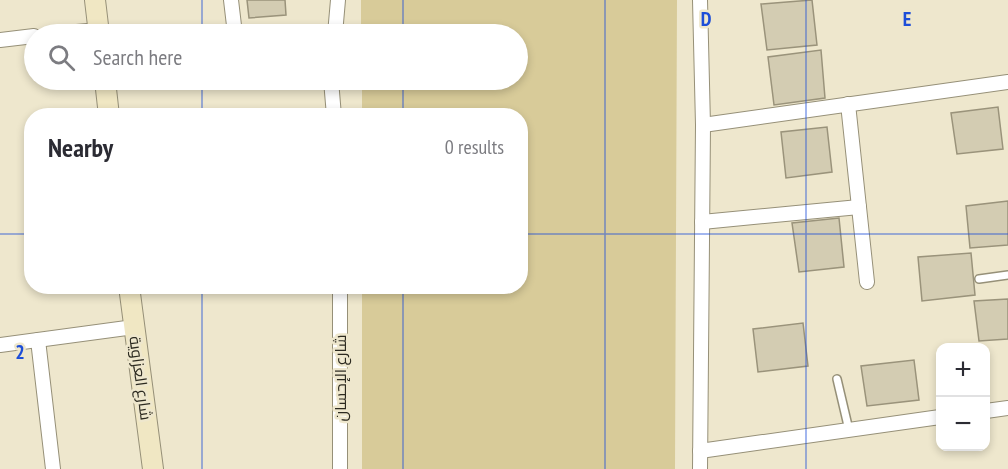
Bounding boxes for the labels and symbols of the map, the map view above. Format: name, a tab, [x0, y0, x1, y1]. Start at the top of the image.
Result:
text: D	[701, 6, 712, 32]
text: E	[903, 6, 911, 32]
street label: شارع الإحسان	[330, 334, 352, 422]
street label: شارع العزاوية	[123, 335, 157, 422]
text: 2	[15, 339, 25, 365]

